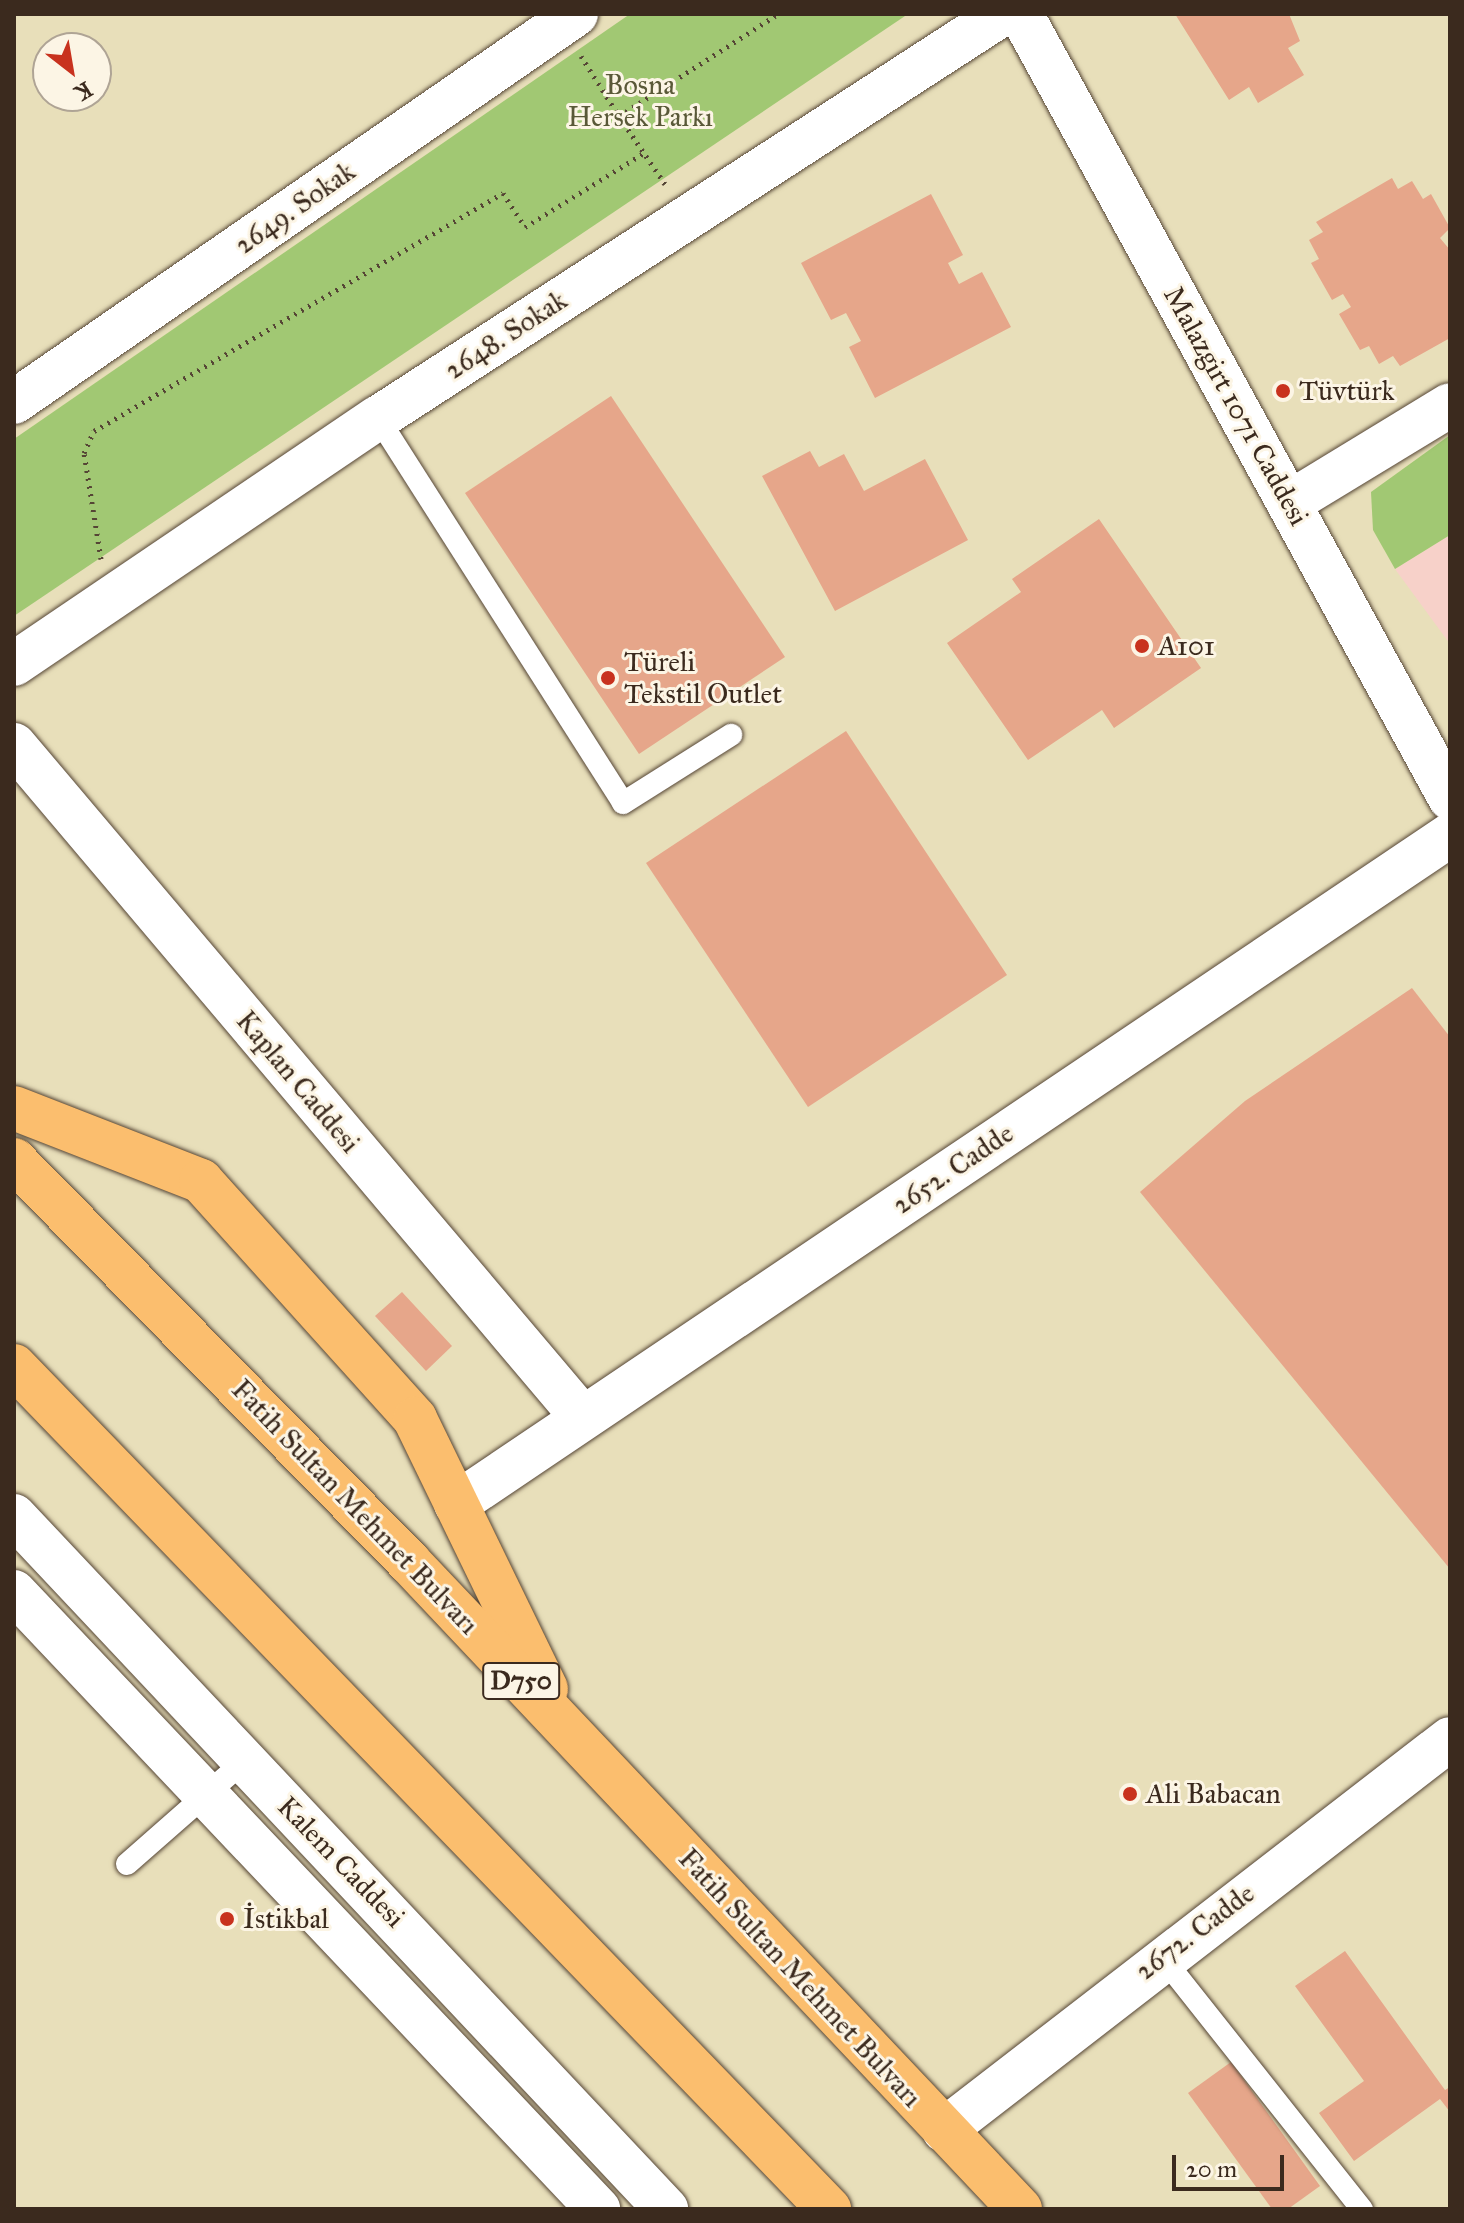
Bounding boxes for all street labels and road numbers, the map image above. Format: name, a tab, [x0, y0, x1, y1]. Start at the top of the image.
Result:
street label: 2649. Sokak	[229, 154, 361, 262]
street label: Malazgirt 1071 Caddesi	[1156, 281, 1316, 531]
street label: 2648. Sokak	[439, 283, 573, 387]
street label: Kaplan Caddesi	[229, 1004, 367, 1160]
street label: 2652. Cadde	[886, 1116, 1020, 1222]
street label: Fatih Sultan Mehmet Bulvarı	[225, 1373, 485, 1641]
road number: D750	[481, 1659, 561, 1703]
street label: Kalem Caddesi	[270, 1790, 412, 1934]
street label: Fatih Sultan Mehmet Bulvarı	[671, 1842, 929, 2114]
street label: 2672. Cadde	[1129, 1876, 1261, 1988]

